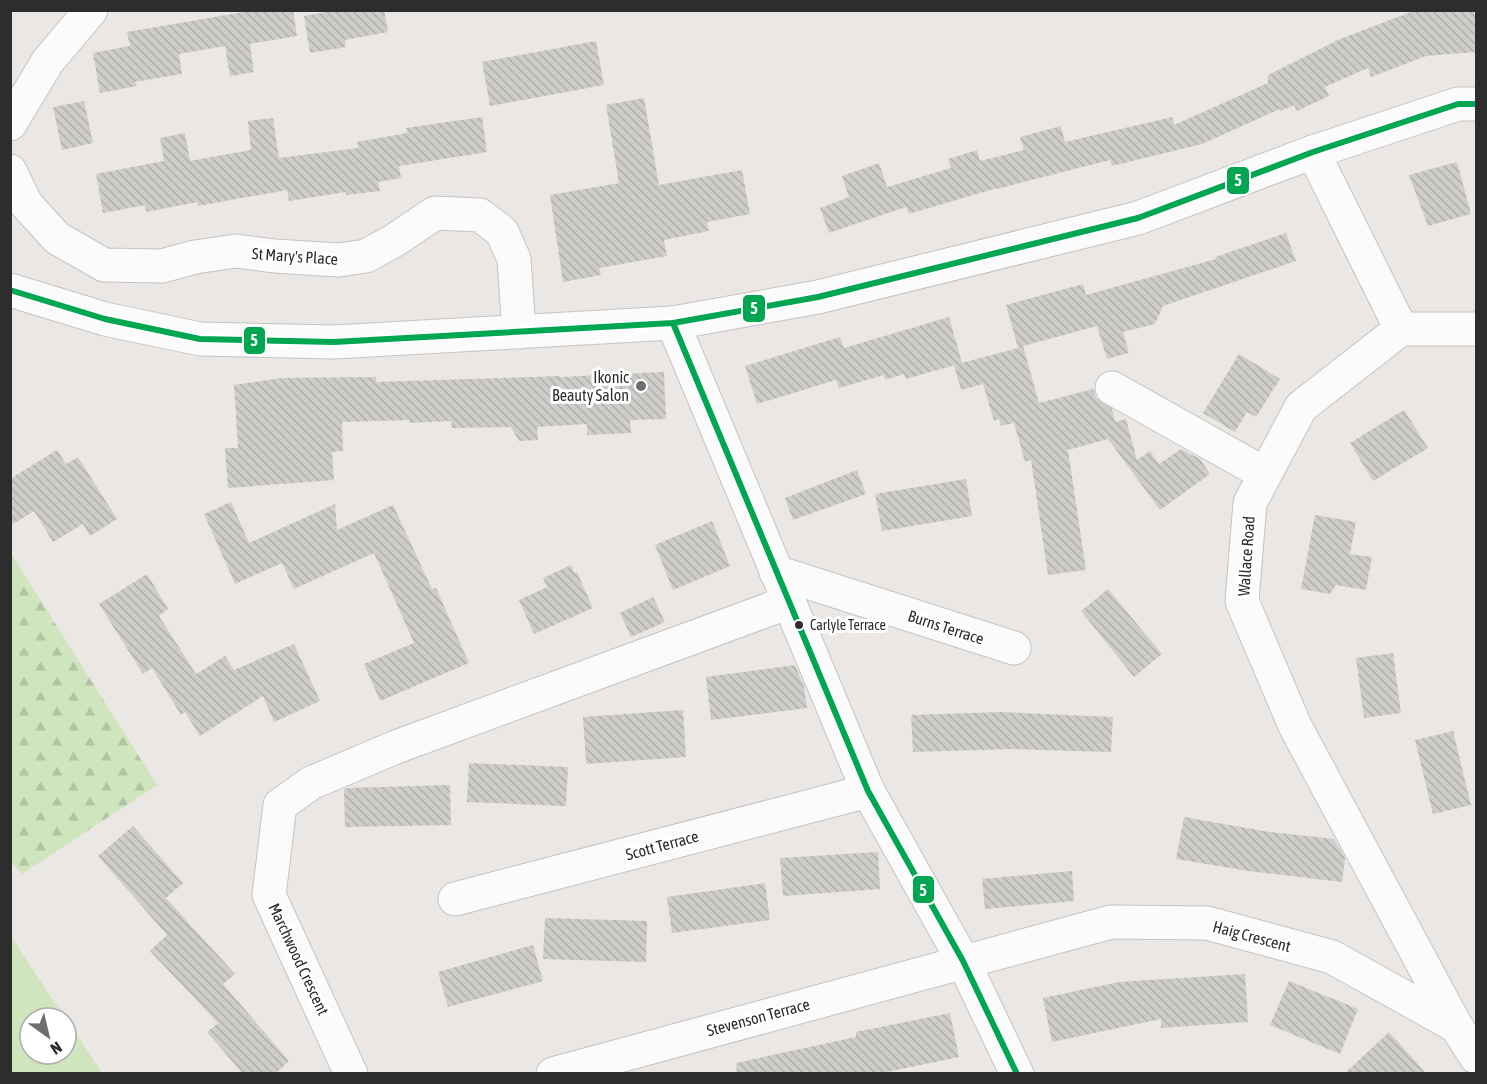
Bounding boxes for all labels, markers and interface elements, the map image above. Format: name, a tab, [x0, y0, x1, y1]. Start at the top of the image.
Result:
line badge: 5	[1226, 166, 1250, 195]
text: 5	[1234, 171, 1242, 189]
street label: St Mary's Place	[251, 244, 339, 269]
line badge: 5	[742, 294, 766, 323]
text: 5	[750, 299, 758, 317]
line badge: 5	[243, 326, 266, 355]
text: 5	[250, 331, 258, 349]
place label: Ikonic Beauty Salon	[552, 368, 629, 405]
marker: Ikonic Beauty Salon	[634, 379, 648, 393]
street label: Wallace Road	[1234, 515, 1258, 597]
street label: Burns Terrace	[906, 606, 986, 648]
place label: Carlyle Terrace	[810, 617, 886, 633]
marker: Carlyle Terrace	[793, 619, 805, 631]
street label: Scott Terrace	[624, 827, 700, 863]
line badge: 5	[912, 875, 935, 904]
text: 5	[919, 881, 927, 899]
street label: Marchwood Crescent	[265, 900, 333, 1018]
street label: Haig Crescent	[1211, 917, 1293, 956]
street label: Stevenson Terrace	[705, 995, 811, 1039]
north arrow	[18, 1006, 78, 1066]
text: N	[47, 1038, 65, 1059]

